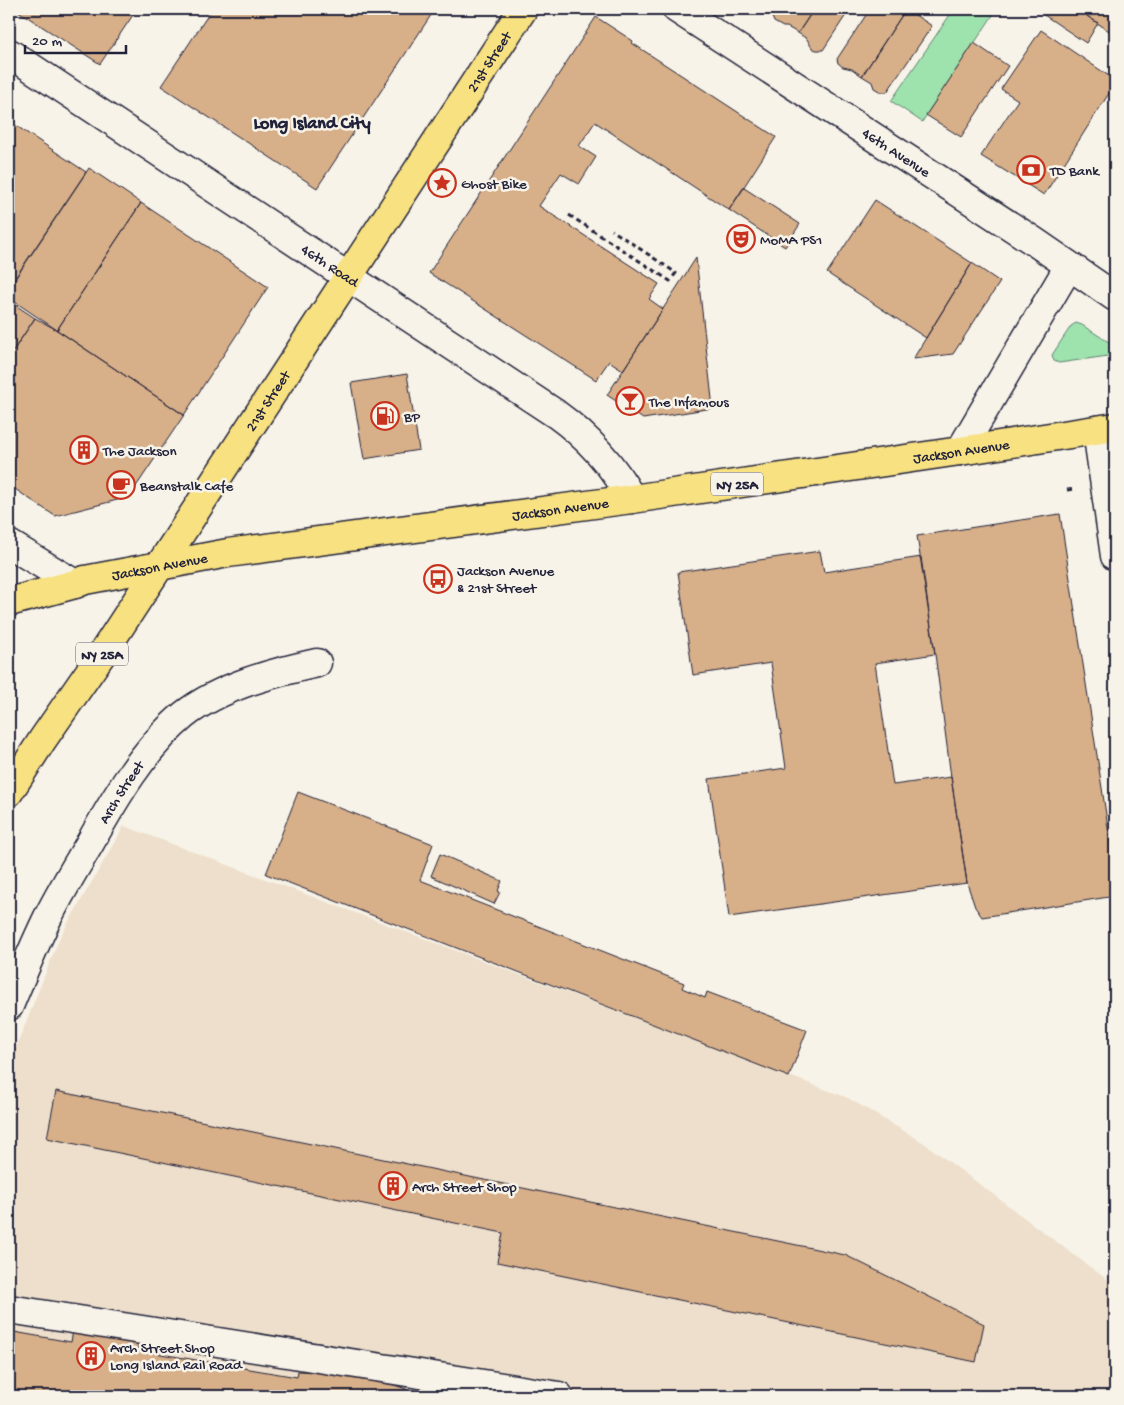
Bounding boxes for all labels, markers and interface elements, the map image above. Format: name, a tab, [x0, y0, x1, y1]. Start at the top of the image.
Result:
scale bar	[25, 22, 126, 54]
street label: 21st Street	[464, 27, 518, 96]
text: 20 m	[32, 33, 62, 51]
district label: Long Island City	[253, 114, 371, 135]
street label: 46th Avenue	[858, 125, 933, 182]
bank icon: TD Bank	[1016, 155, 1046, 185]
place label: TD Bank	[1049, 163, 1100, 181]
place icon: Ghost Bike	[427, 168, 457, 198]
place label: Ghost Bike	[461, 176, 527, 194]
theatre icon: MoMA PS1	[726, 224, 756, 254]
place label: MoMA PS1	[760, 232, 822, 250]
street label: 46th Road	[297, 241, 362, 293]
street label: 21st Street	[243, 367, 296, 435]
bar icon: The Infamous	[615, 386, 645, 416]
place label: The Infamous	[648, 394, 729, 412]
fuel station icon: BP	[370, 401, 400, 431]
place label: BP	[403, 409, 421, 427]
building icon: The Jackson	[69, 435, 99, 465]
street label: Jackson Avenue	[912, 436, 1011, 469]
place label: The Jackson	[102, 443, 177, 461]
cafe icon: Beanstalk Cafe	[106, 470, 136, 500]
road number: NY 25A	[711, 472, 763, 496]
place label: Beanstalk Cafe	[139, 478, 233, 496]
street label: Jackson Avenue	[511, 495, 610, 526]
street label: Jackson Avenue	[110, 550, 210, 586]
place label: Jackson Avenue & 21st Street	[457, 563, 554, 598]
bus stop icon: Jackson Avenue & 21st Street	[423, 564, 453, 594]
road number: NY 25A	[76, 642, 128, 666]
street label: Arch Street	[96, 757, 150, 828]
building icon: Arch Street Shop	[378, 1171, 408, 1201]
place label: Arch Street Shop	[412, 1179, 517, 1197]
place label: Arch Street Shop Long Island Rail Road	[110, 1340, 243, 1375]
building icon: Arch Street Shop Long Island Rail Road	[76, 1341, 106, 1371]

